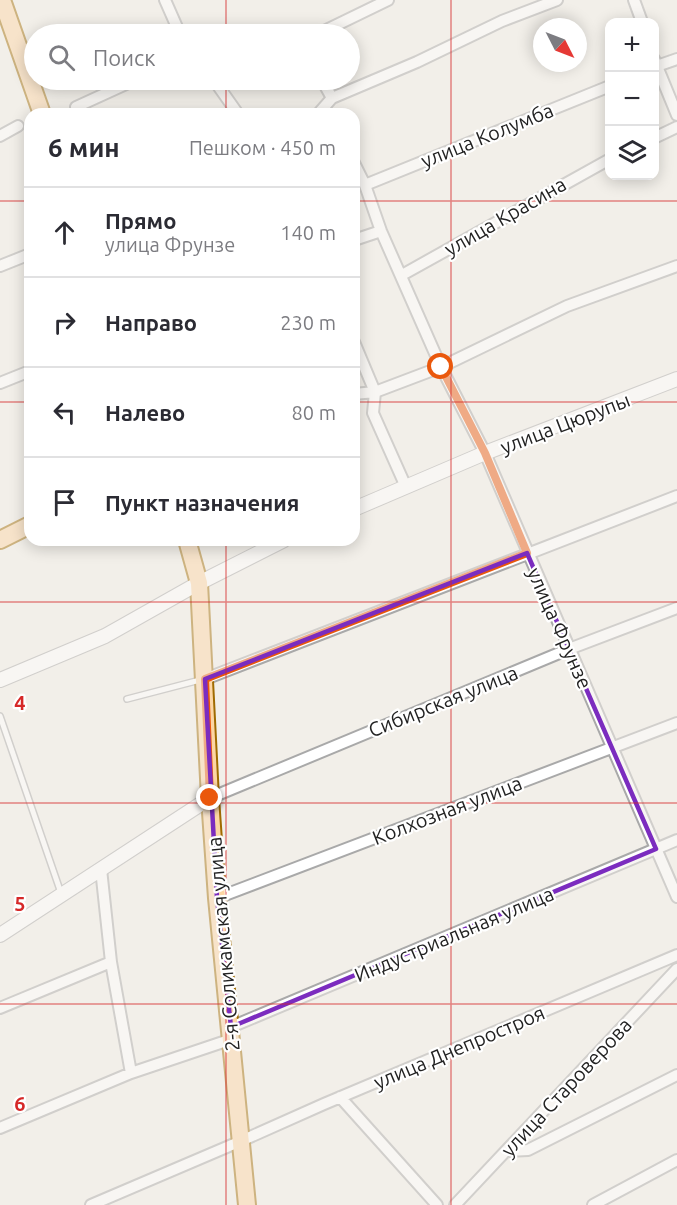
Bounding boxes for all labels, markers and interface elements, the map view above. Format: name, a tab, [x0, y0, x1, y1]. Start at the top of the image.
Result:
north arrow	[533, 18, 587, 72]
map controls	[605, 18, 659, 180]
button: +	[605, 18, 659, 72]
search box	[24, 24, 360, 90]
icon: search	[45, 41, 78, 74]
text: Поиск	[93, 45, 156, 70]
button: −	[605, 72, 659, 126]
street label: улица Колумба	[417, 98, 557, 172]
button: layers	[605, 126, 659, 180]
text: 6 мин	[48, 133, 120, 162]
text: Пешком · 450 m	[189, 136, 336, 159]
street label: улица Красина	[440, 172, 570, 260]
text: Прямо	[105, 208, 176, 233]
icon: ahead	[48, 216, 81, 249]
text: 140 m	[280, 221, 336, 244]
text: улица Фрунзе	[105, 233, 235, 256]
icon: right	[48, 306, 81, 339]
text: Направо	[105, 310, 197, 335]
text: 230 m	[280, 311, 336, 334]
route start	[427, 353, 453, 379]
street label: улица Цюрупы	[497, 388, 633, 458]
icon: left	[48, 396, 81, 429]
text: Налево	[105, 400, 185, 425]
text: 80 m	[292, 401, 336, 424]
icon: arrive	[48, 486, 81, 519]
text: Пункт назначения	[105, 490, 299, 515]
street label: улица Фрунзе	[523, 564, 597, 692]
street label: Сибирская улица	[365, 661, 521, 741]
text: 4	[14, 691, 26, 714]
street label: Колхозная улица	[369, 771, 525, 849]
route end	[196, 784, 222, 810]
street label: 2-я Соликамская улица	[202, 836, 244, 1052]
street label: Индустриальная улица	[351, 882, 557, 986]
text: 5	[14, 892, 26, 915]
street label: улица Днепростроя	[370, 1001, 548, 1093]
street label: улица Староверова	[496, 1013, 636, 1161]
text: 6	[14, 1092, 26, 1115]

